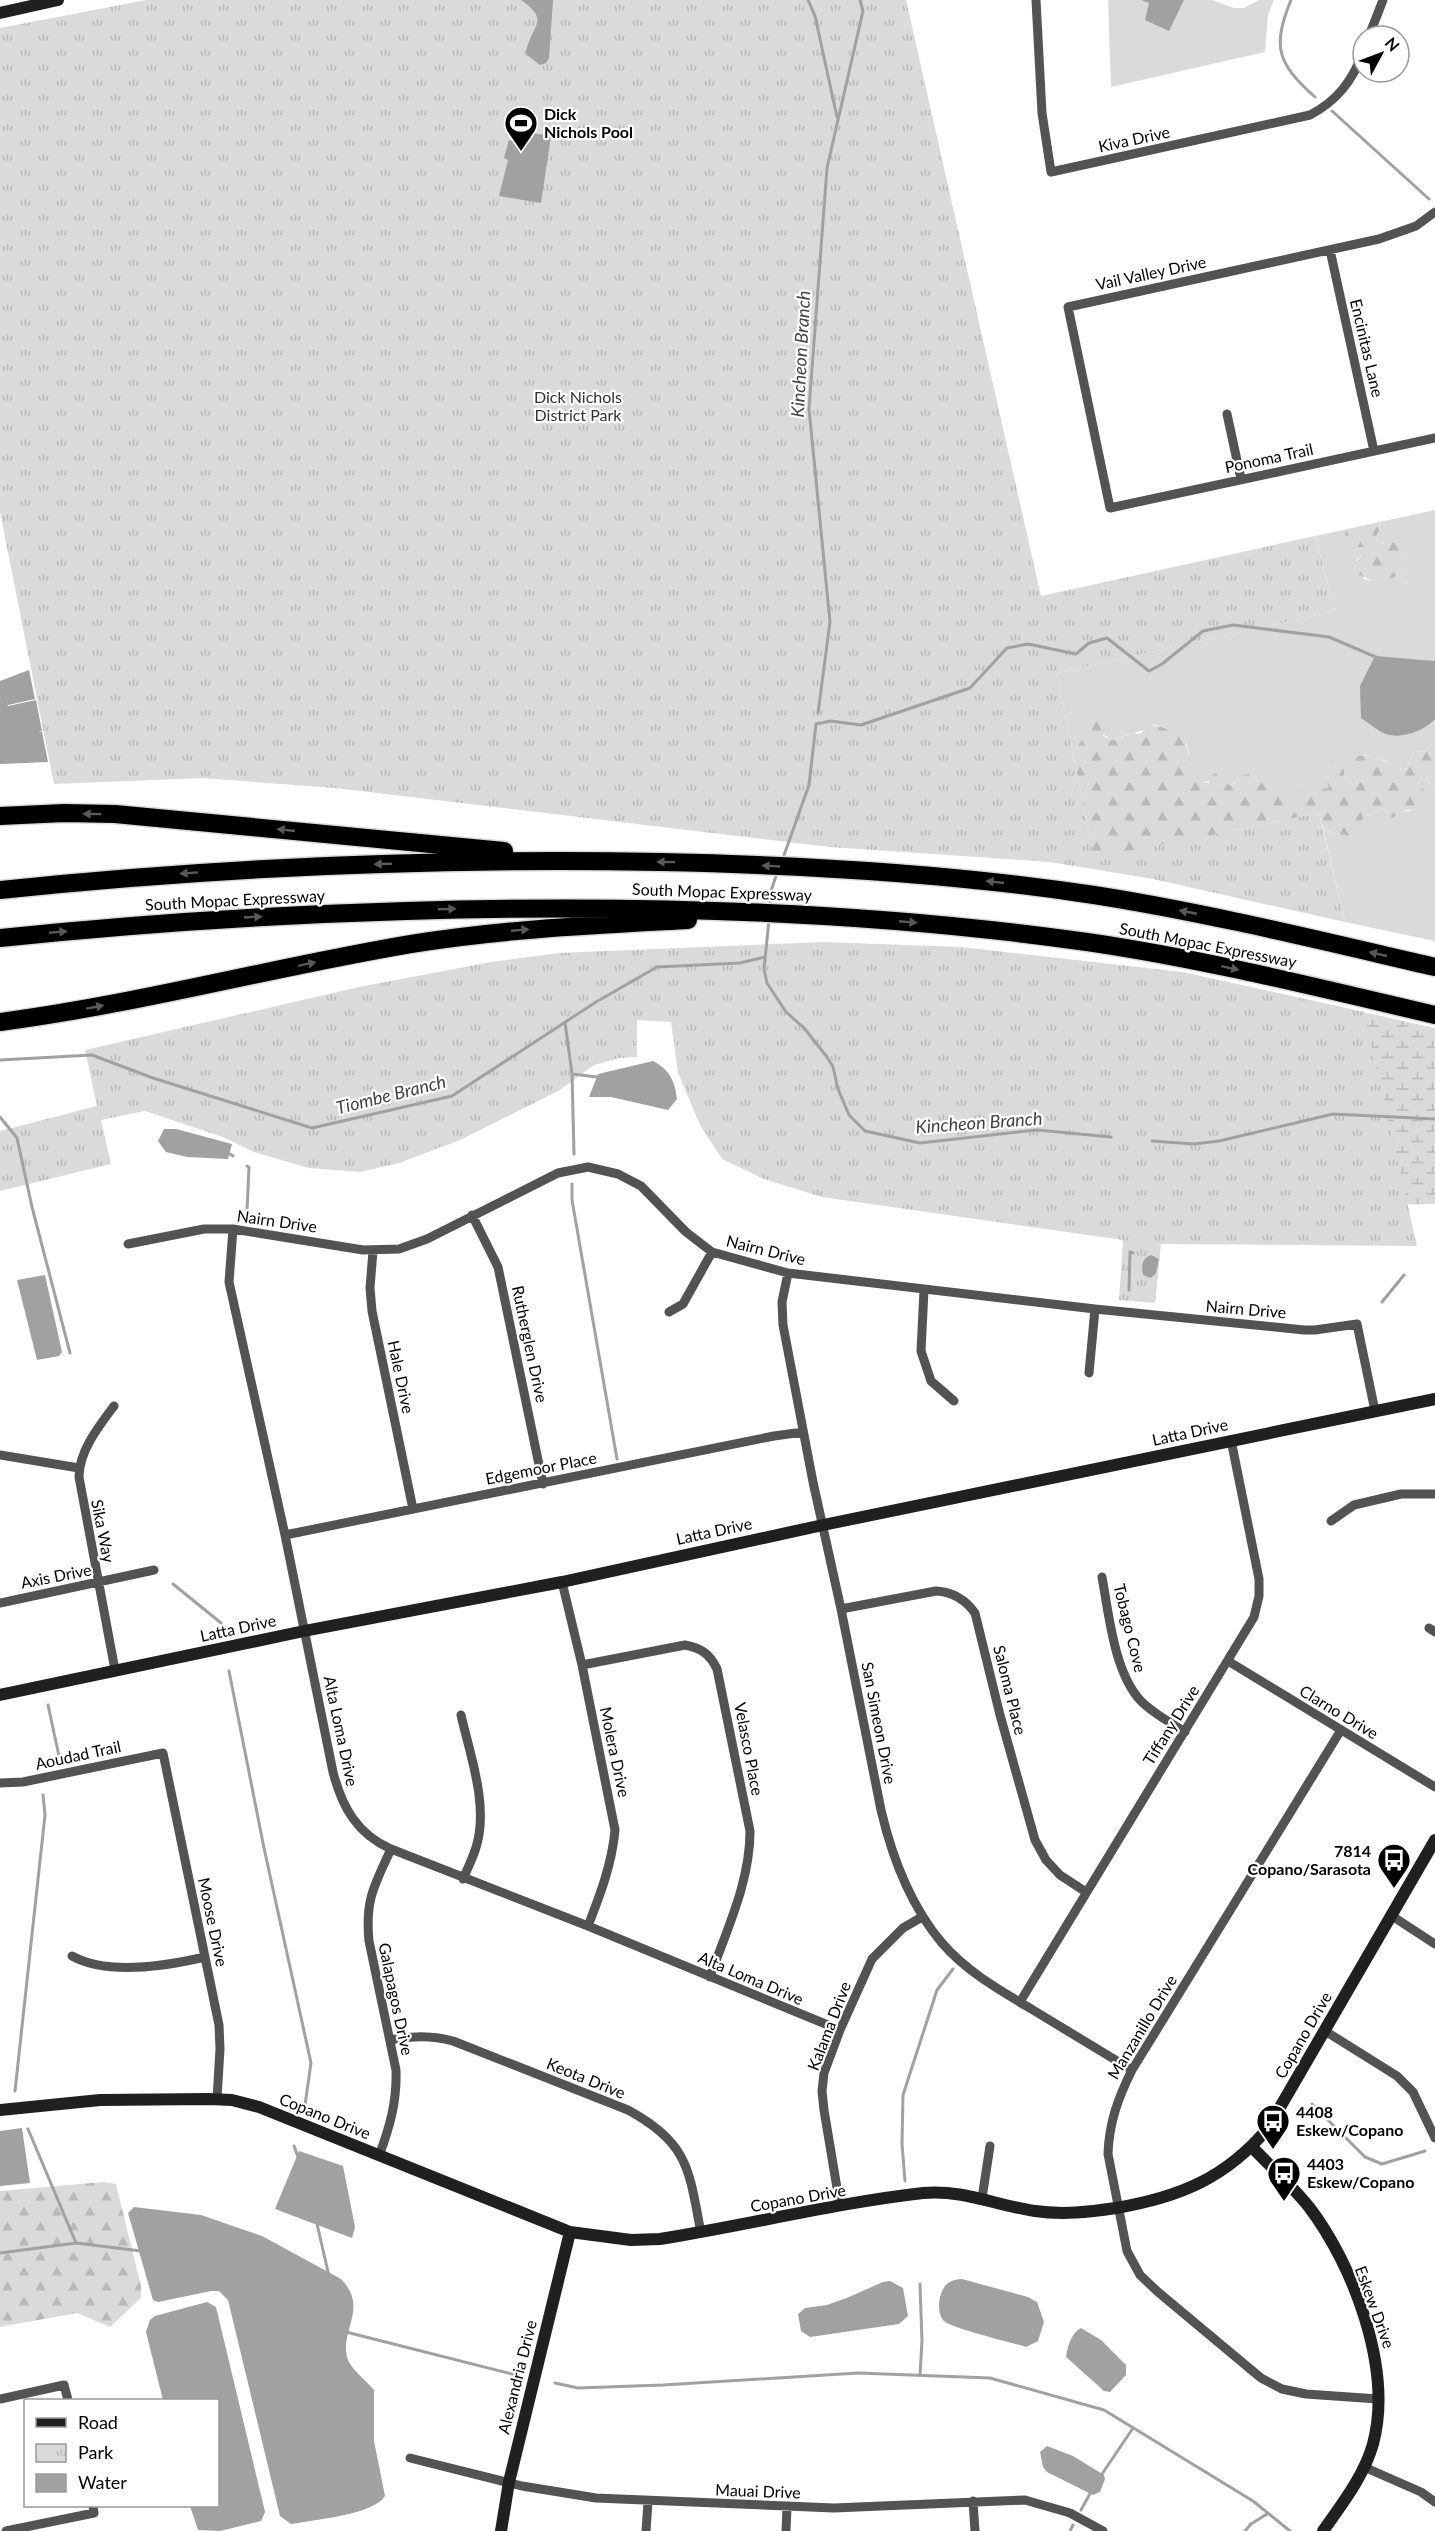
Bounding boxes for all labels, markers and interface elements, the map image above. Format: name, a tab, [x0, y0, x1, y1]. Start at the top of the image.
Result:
north arrow	[1351, 24, 1411, 84]
text: N	[1381, 33, 1404, 55]
place label: Dick Nichols Pool	[544, 104, 633, 141]
sports icon: Dick Nichols Pool	[503, 105, 539, 152]
street label: Kiva Drive	[1096, 122, 1171, 155]
street label: Vail Valley Drive	[1094, 252, 1208, 293]
water label: Kincheon Branch	[786, 290, 814, 418]
street label: Encinitas Lane	[1347, 297, 1388, 399]
park label: Dick Nichols District Park	[534, 387, 622, 424]
street label: Ponoma Trail	[1223, 439, 1315, 476]
one-way arrow	[82, 809, 101, 818]
one-way arrow	[276, 825, 295, 835]
one-way arrow	[656, 858, 675, 867]
one-way arrow	[374, 859, 393, 868]
one-way arrow	[762, 861, 781, 870]
one-way arrow	[179, 868, 198, 878]
one-way arrow	[985, 877, 1004, 887]
street label: South Mopac Expressway	[632, 879, 813, 904]
street label: South Mopac Expressway	[145, 885, 326, 914]
one-way arrow	[438, 905, 457, 914]
one-way arrow	[1178, 907, 1197, 916]
one-way arrow	[243, 912, 262, 922]
one-way arrow	[899, 917, 918, 927]
street label: South Mopac Expressway	[1118, 918, 1299, 971]
one-way arrow	[511, 925, 530, 935]
one-way arrow	[49, 927, 68, 937]
one-way arrow	[1369, 948, 1387, 958]
one-way arrow	[298, 959, 317, 968]
one-way arrow	[1220, 964, 1239, 973]
one-way arrow	[86, 1002, 105, 1011]
water label: Tiombe Branch	[333, 1070, 448, 1118]
water label: Kincheon Branch	[915, 1107, 1043, 1137]
street label: Nairn Drive	[236, 1205, 318, 1236]
street label: Nairn Drive	[725, 1231, 808, 1269]
street label: Rutherglen Drive	[509, 1284, 552, 1404]
street label: Nairn Drive	[1205, 1296, 1287, 1321]
street label: Hale Drive	[384, 1339, 419, 1415]
street label: Latta Drive	[1150, 1414, 1230, 1449]
street label: Edgemoor Place	[484, 1447, 598, 1488]
street label: Sika Way	[88, 1498, 119, 1565]
street label: Latta Drive	[674, 1513, 754, 1548]
street label: Axis Drive	[19, 1559, 93, 1592]
street label: Tobago Cove	[1110, 1582, 1151, 1674]
street label: Latta Drive	[198, 1610, 278, 1645]
street label: Saloma Place	[990, 1643, 1031, 1737]
street label: San Simeon Drive	[858, 1660, 901, 1786]
street label: Alta Loma Drive	[321, 1674, 362, 1788]
street label: Tiffany Drive	[1139, 1681, 1203, 1768]
street label: Clarno Drive	[1296, 1681, 1382, 1743]
street label: Velasco Place	[731, 1701, 768, 1797]
street label: Molera Drive	[597, 1705, 634, 1799]
street label: Aoudad Trail	[33, 1736, 122, 1773]
place label: 7814 Copano/Sarasota	[1248, 1841, 1371, 1878]
bus stop icon: 7814 Copano/Sarasota	[1376, 1842, 1412, 1889]
street label: Moose Drive	[195, 1876, 232, 1968]
street label: Galapagos Drive	[375, 1941, 418, 2057]
street label: Alta Loma Drive	[696, 1947, 807, 2008]
street label: Manzanillo Drive	[1103, 1971, 1180, 2082]
street label: Kalama Drive	[803, 1979, 854, 2073]
street label: Copano Drive	[1270, 1988, 1335, 2081]
street label: Keota Drive	[544, 2053, 628, 2102]
street label: Copano Drive	[277, 2089, 374, 2142]
place label: 4408 Eskew/Copano	[1296, 2102, 1403, 2139]
bus stop icon: 4408 Eskew/Copano	[1255, 2103, 1291, 2150]
place label: 4403 Eskew/Copano	[1307, 2154, 1414, 2191]
bus stop icon: 4403 Eskew/Copano	[1266, 2155, 1302, 2202]
street label: Copano Drive	[749, 2180, 847, 2215]
street label: Eskew Drive	[1352, 2263, 1399, 2351]
street label: Alexandria Drive	[493, 2318, 540, 2436]
legend	[24, 2399, 219, 2507]
text: Road	[78, 2411, 118, 2433]
text: Park	[78, 2441, 114, 2463]
text: Water	[78, 2471, 127, 2493]
street label: Mauai Drive	[715, 2480, 801, 2501]

